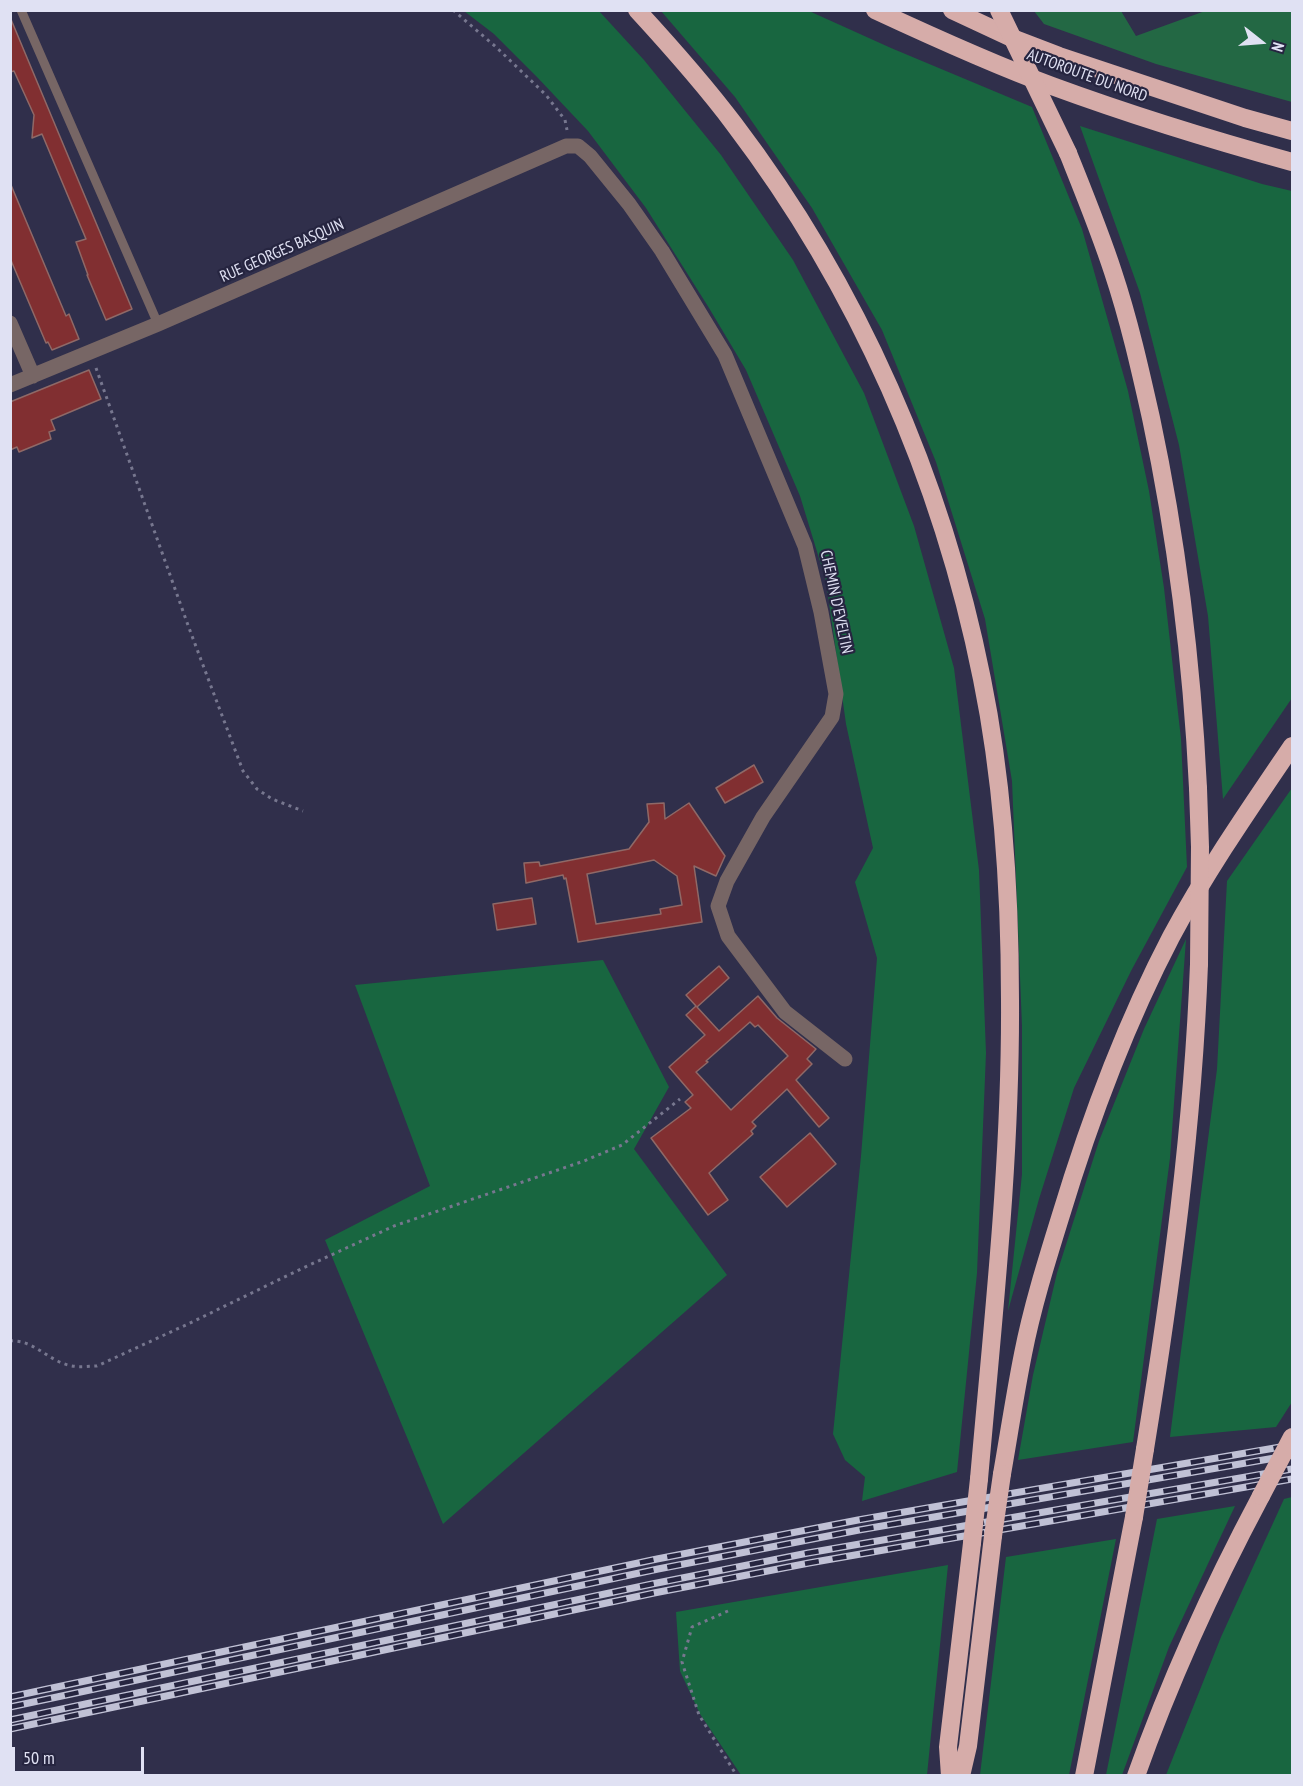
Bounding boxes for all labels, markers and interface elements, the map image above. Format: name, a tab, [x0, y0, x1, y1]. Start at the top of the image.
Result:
north arrow	[1231, 12, 1291, 72]
text: N	[1267, 40, 1289, 54]
street label: AUTOROUTE DU NORD	[1024, 45, 1150, 107]
street label: RUE GEORGES BASQUIN	[217, 215, 347, 287]
street label: CHEMIN D'EVELTIN	[816, 549, 856, 655]
scale bar	[15, 1735, 147, 1773]
text: 50 m	[23, 1746, 55, 1769]

